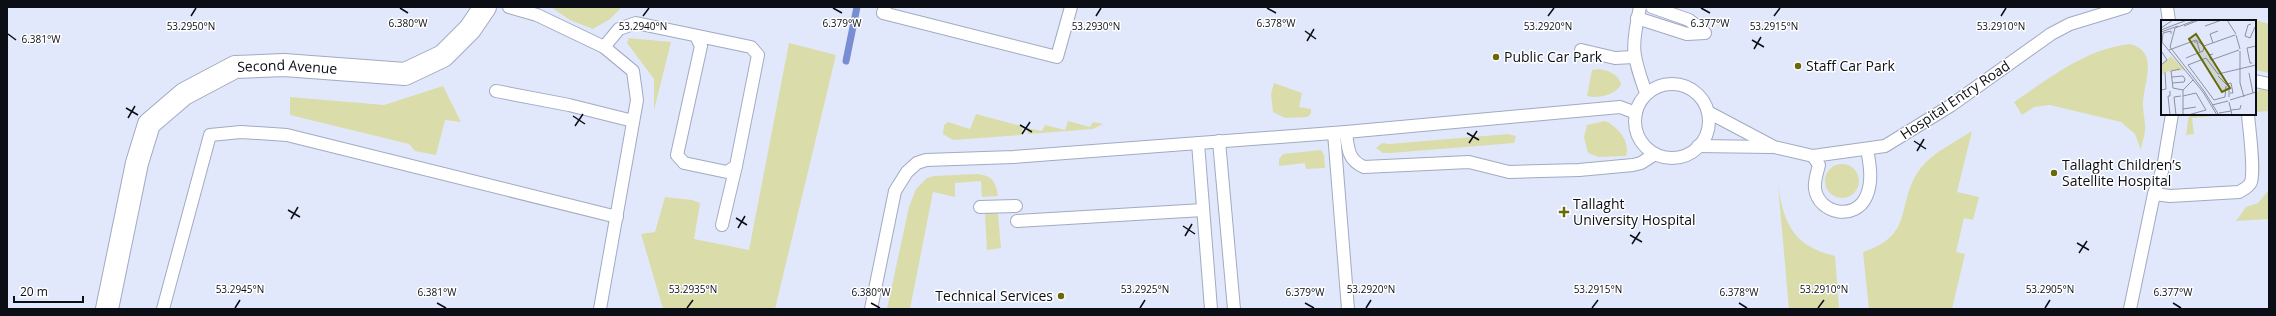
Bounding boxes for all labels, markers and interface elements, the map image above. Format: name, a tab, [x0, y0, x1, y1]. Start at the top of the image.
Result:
text: 6.380°W	[388, 16, 428, 30]
text: 6.379°W	[822, 16, 862, 30]
text: 6.378°W	[1256, 16, 1296, 30]
text: 6.377°W	[1690, 16, 1730, 30]
text: 53.2950°N	[167, 19, 215, 33]
text: 53.2940°N	[619, 19, 667, 33]
text: 53.2930°N	[1072, 19, 1120, 33]
text: 53.2920°N	[1524, 19, 1572, 33]
text: 53.2915°N	[1750, 19, 1798, 33]
text: 53.2910°N	[1977, 19, 2025, 33]
inset map	[2161, 20, 2256, 115]
text: 6.381°W	[21, 32, 61, 46]
place label: Public Car Park	[1504, 47, 1603, 66]
marker: Public Car Park	[1491, 52, 1501, 62]
street label: Second Avenue	[237, 55, 338, 78]
place label: Staff Car Park	[1806, 56, 1895, 75]
street label: Hospital Entry Road	[1896, 56, 2013, 143]
marker: Staff Car Park	[1793, 61, 1803, 71]
place label: Tallaght Children’s Satellite Hospital	[2062, 155, 2182, 190]
marker: Tallaght Children’s Satellite Hospital	[2049, 168, 2059, 178]
place label: Tallaght University Hospital	[1573, 194, 1696, 229]
marker: Tallaght University Hospital	[1558, 206, 1570, 218]
scale bar	[14, 278, 83, 304]
text: 53.2945°N	[216, 282, 264, 296]
text: 53.2935°N	[669, 282, 717, 296]
text: 53.2925°N	[1121, 282, 1169, 296]
text: 53.2920°N	[1347, 282, 1395, 296]
text: 53.2915°N	[1574, 282, 1622, 296]
text: 53.2910°N	[1800, 282, 1848, 296]
text: 53.2905°N	[2026, 282, 2074, 296]
text: 20 m	[20, 283, 48, 300]
text: 6.381°W	[417, 285, 457, 299]
text: 6.380°W	[851, 285, 891, 299]
text: 6.379°W	[1285, 285, 1325, 299]
text: 6.378°W	[1719, 285, 1759, 299]
text: 6.377°W	[2153, 285, 2193, 299]
place label: Technical Services	[935, 286, 1053, 305]
marker: Technical Services	[1056, 291, 1066, 301]

